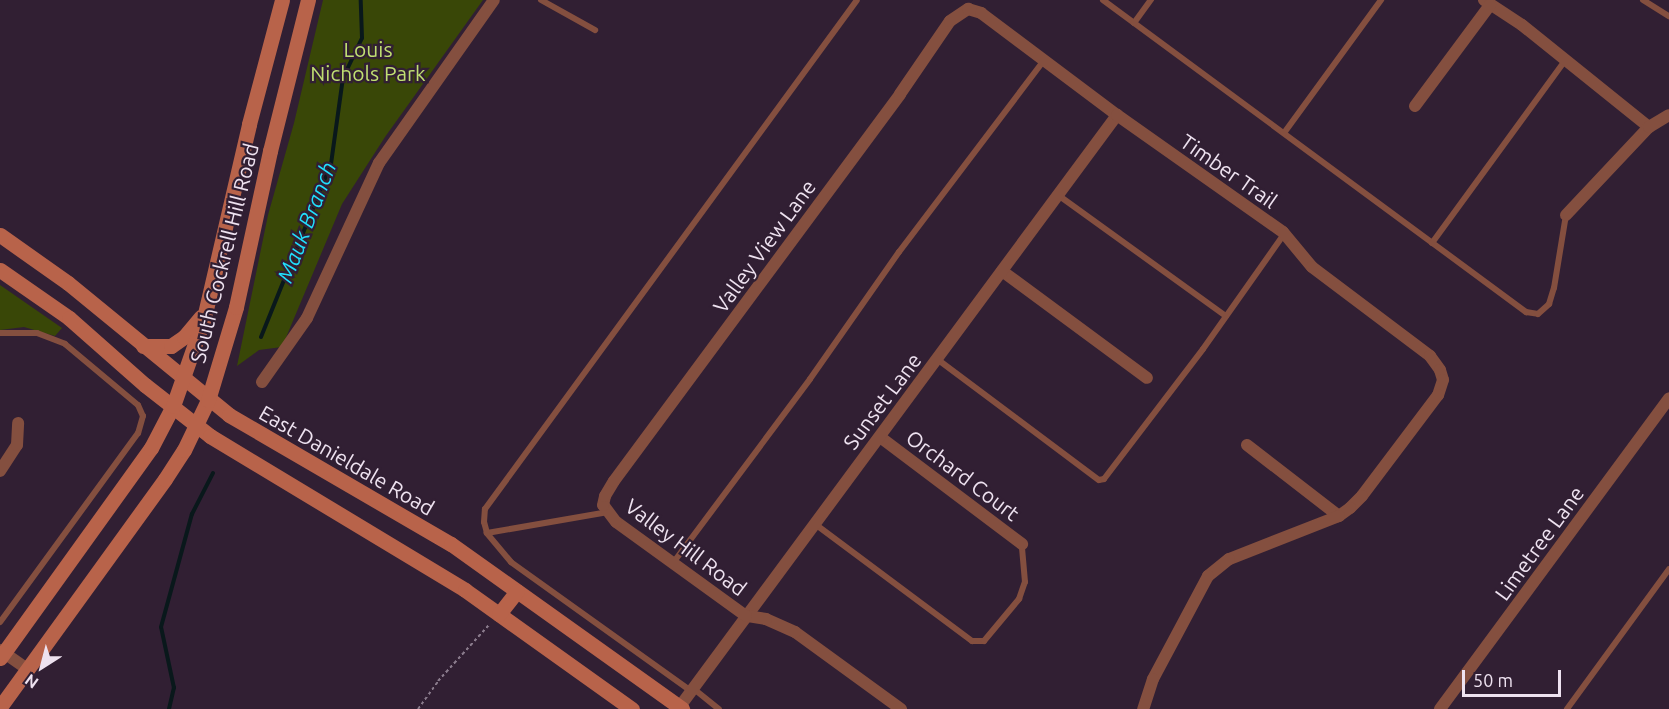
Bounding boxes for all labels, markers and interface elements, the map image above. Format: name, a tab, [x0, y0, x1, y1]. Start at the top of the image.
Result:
park label: Louis Nichols Park	[310, 36, 426, 86]
street label: Timber Trail	[1176, 128, 1282, 214]
street label: South Cockrell Hill Road	[185, 141, 263, 365]
water label: Mauk Branch	[271, 158, 341, 286]
street label: Valley View Lane	[707, 175, 821, 317]
street label: Sunset Lane	[838, 348, 926, 454]
street label: East Danieldale Road	[255, 400, 439, 520]
street label: Orchard Court	[901, 424, 1025, 526]
street label: Limetree Lane	[1489, 481, 1589, 605]
street label: Valley Hill Road	[620, 493, 752, 601]
north arrow	[12, 637, 72, 697]
scale bar	[1465, 658, 1564, 696]
text: 50 m	[1473, 670, 1513, 690]
text: N	[21, 671, 42, 692]

